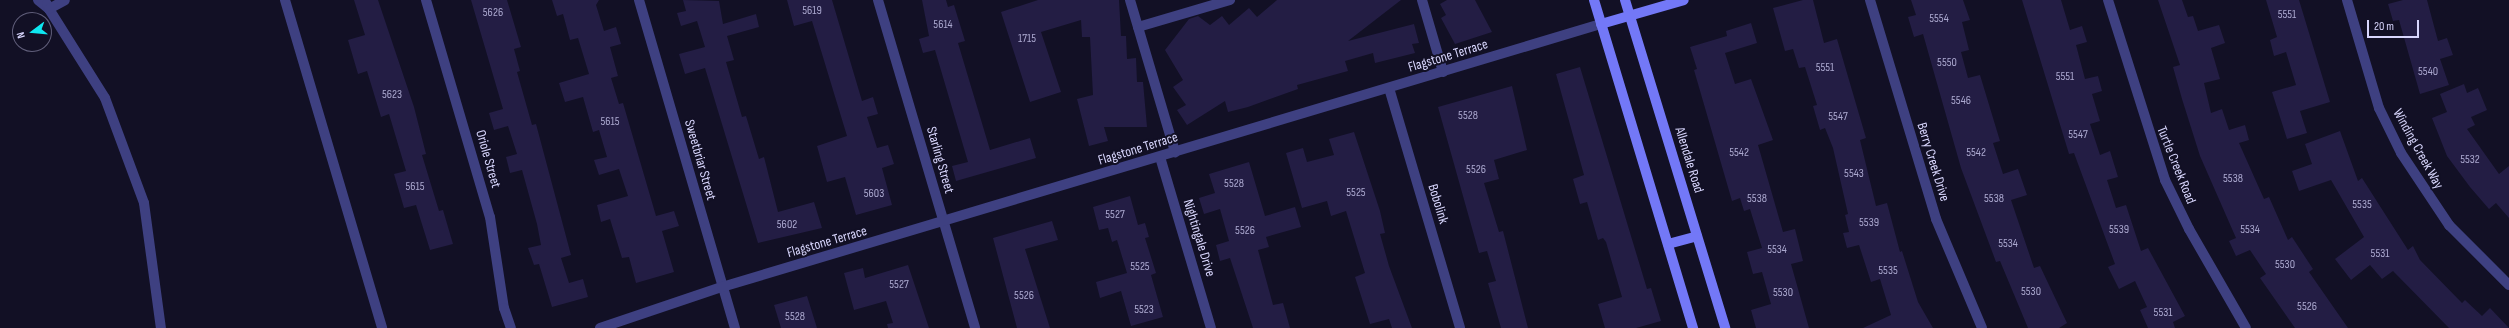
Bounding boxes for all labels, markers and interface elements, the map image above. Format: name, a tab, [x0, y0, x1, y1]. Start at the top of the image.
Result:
house number: 5619	[802, 4, 822, 18]
house number: 5626	[483, 6, 503, 20]
house number: 5551	[2278, 8, 2296, 22]
north arrow	[12, 12, 52, 52]
house number: 5554	[1929, 12, 1949, 26]
scale bar	[2369, 12, 2421, 38]
house number: 5614	[933, 18, 953, 32]
text: 20 m	[2374, 19, 2394, 34]
text: N	[14, 31, 28, 40]
house number: 1715	[1018, 32, 1036, 46]
street label: Flagstone Terrace	[1406, 36, 1490, 76]
house number: 5550	[1937, 56, 1957, 70]
house number: 5551	[1816, 61, 1834, 75]
house number: 5540	[2418, 65, 2438, 79]
house number: 5551	[2056, 70, 2074, 84]
house number: 5623	[382, 88, 402, 102]
house number: 5546	[1951, 94, 1971, 108]
street label: Winding Creek Way	[2389, 106, 2447, 192]
house number: 5528	[1458, 109, 1478, 123]
house number: 5547	[1828, 110, 1848, 124]
house number: 5615	[600, 115, 620, 129]
street label: Sweetbriar Street	[681, 118, 719, 202]
street label: Berry Creek Drive	[1913, 121, 1953, 203]
street label: Turtle Creek Road	[2153, 124, 2199, 206]
street label: Starling Street	[922, 125, 958, 195]
street label: Allendale Road	[1671, 125, 1707, 195]
street label: Oriole Street	[472, 128, 504, 190]
house number: 5547	[2068, 128, 2088, 142]
street label: Flagstone Terrace	[1096, 129, 1180, 169]
house number: 5542	[1729, 146, 1749, 160]
house number: 5542	[1966, 146, 1986, 160]
house number: 5532	[2460, 153, 2480, 167]
house number: 5526	[1466, 163, 1486, 177]
house number: 5543	[1844, 167, 1864, 181]
house number: 5538	[2223, 172, 2243, 186]
house number: 5528	[1224, 177, 1244, 191]
house number: 5615	[405, 180, 425, 194]
street label: Bobolink	[1424, 182, 1452, 226]
house number: 5525	[1346, 186, 1366, 200]
house number: 5603	[864, 187, 884, 201]
house number: 5538	[1747, 192, 1767, 206]
house number: 5538	[1984, 192, 2004, 206]
street label: Nightingale Drive	[1179, 197, 1219, 279]
house number: 5535	[2352, 198, 2372, 212]
house number: 5527	[1105, 208, 1125, 222]
house number: 5539	[1859, 216, 1879, 230]
house number: 5602	[777, 218, 797, 232]
street label: Flagstone Terrace	[785, 223, 869, 261]
house number: 5539	[2109, 223, 2129, 237]
house number: 5534	[2240, 223, 2260, 237]
house number: 5526	[1235, 224, 1255, 238]
house number: 5534	[1998, 237, 2018, 251]
house number: 5534	[1767, 243, 1787, 257]
house number: 5531	[2371, 247, 2389, 261]
house number: 5530	[2275, 258, 2295, 272]
house number: 5525	[1130, 260, 1150, 274]
house number: 5535	[1878, 264, 1898, 278]
house number: 5527	[889, 278, 909, 292]
house number: 5530	[2021, 285, 2041, 299]
house number: 5530	[1773, 286, 1793, 300]
house number: 5526	[1014, 289, 1034, 303]
house number: 5526	[2297, 300, 2317, 314]
house number: 5523	[1134, 303, 1154, 317]
house number: 5531	[2154, 306, 2172, 320]
house number: 5528	[785, 310, 805, 324]

